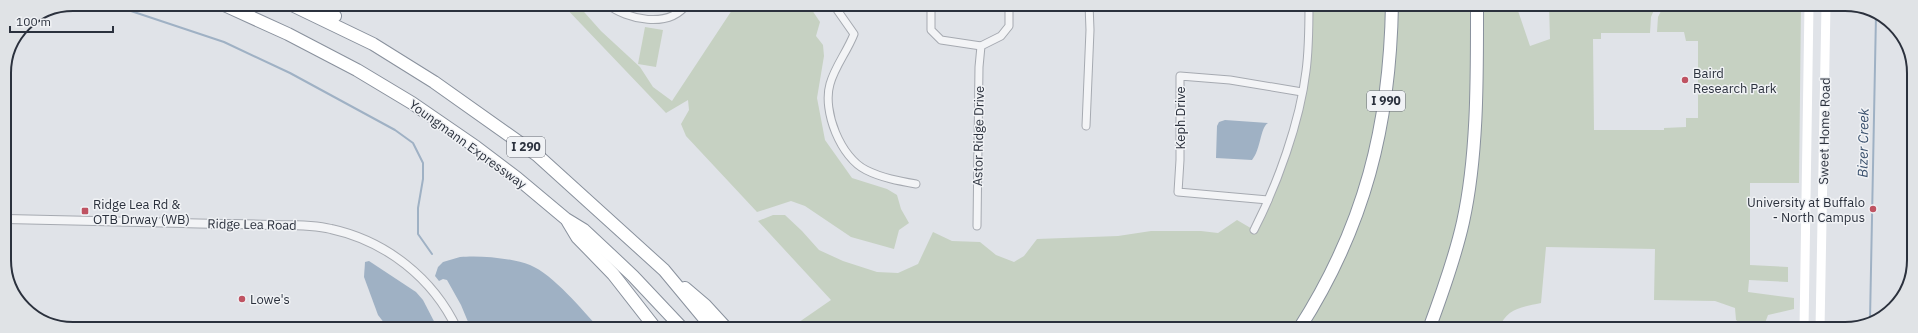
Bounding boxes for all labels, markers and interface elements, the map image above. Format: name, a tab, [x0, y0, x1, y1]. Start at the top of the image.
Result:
scale bar	[10, 8, 113, 34]
text: 100 m	[16, 14, 51, 29]
place label: Baird Research Park	[1693, 65, 1777, 97]
marker: Baird Research Park	[1680, 75, 1690, 85]
street label: Sweet Home Road	[1815, 77, 1834, 185]
street label: Astor Ridge Drive	[969, 86, 988, 186]
street label: Keph Drive	[1172, 86, 1189, 150]
road number: I 990	[1367, 91, 1405, 111]
street label: Youngmann Expressway	[406, 96, 530, 193]
water label: Bizer Creek	[1853, 107, 1873, 178]
road number: I 290	[507, 137, 545, 157]
place label: University at Buffalo - North Campus	[1747, 194, 1865, 226]
place label: Ridge Lea Rd & OTB Drway (WB)	[93, 196, 190, 228]
marker: University at Buffalo - North Campus	[1868, 204, 1878, 214]
marker: Ridge Lea Rd & OTB Drway (WB)	[80, 206, 90, 216]
street label: Ridge Lea Road	[207, 215, 297, 234]
place label: Lowe's	[250, 291, 290, 308]
marker: Lowe's	[237, 294, 247, 304]

